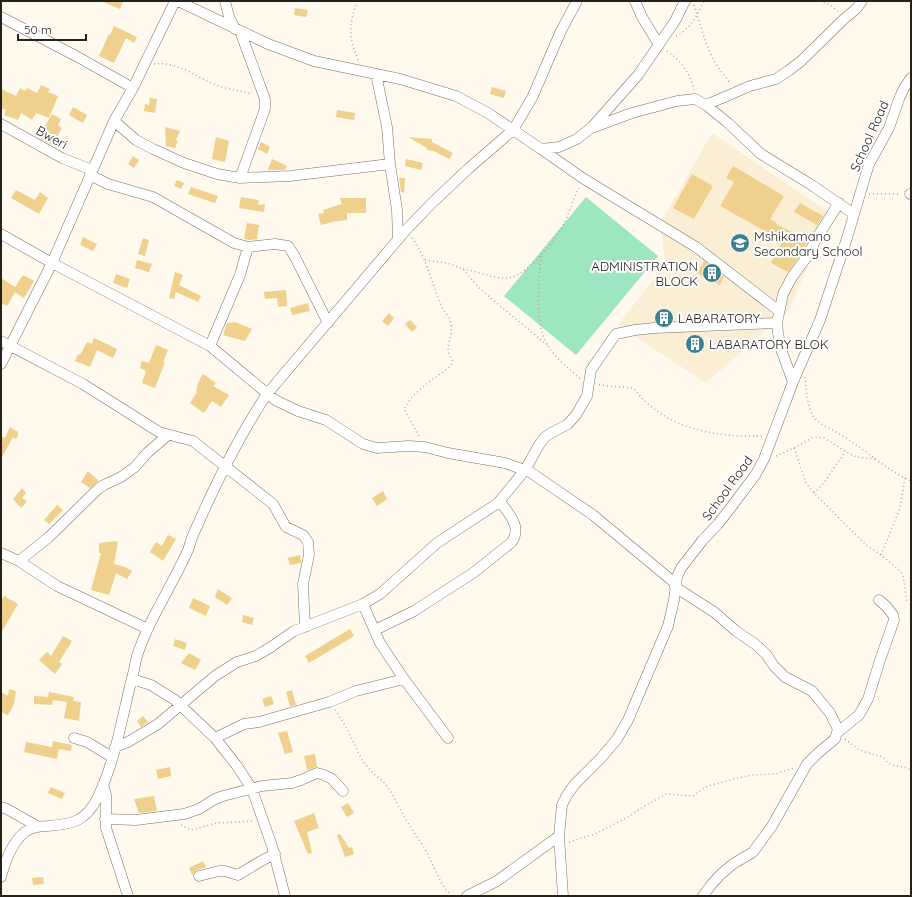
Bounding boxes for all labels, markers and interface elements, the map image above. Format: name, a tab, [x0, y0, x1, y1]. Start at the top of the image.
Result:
scale bar	[18, 16, 86, 42]
text: 50 m	[24, 22, 52, 37]
street label: School Road	[846, 98, 892, 174]
street label: Bweri	[34, 122, 70, 152]
place label: Mshikamano Secondary School	[754, 228, 863, 259]
school or university icon: Mshikamano Secondary School	[729, 232, 751, 254]
place label: ADMINISTRATION BLOCK	[591, 258, 698, 289]
building icon: ADMINISTRATION BLOCK	[701, 262, 723, 284]
building icon: LABARATORY	[653, 307, 675, 329]
place label: LABARATORY	[678, 310, 761, 326]
building icon: LABARATORY BLOK	[684, 333, 706, 355]
place label: LABARATORY BLOK	[709, 336, 829, 352]
street label: School Road	[698, 453, 756, 523]

